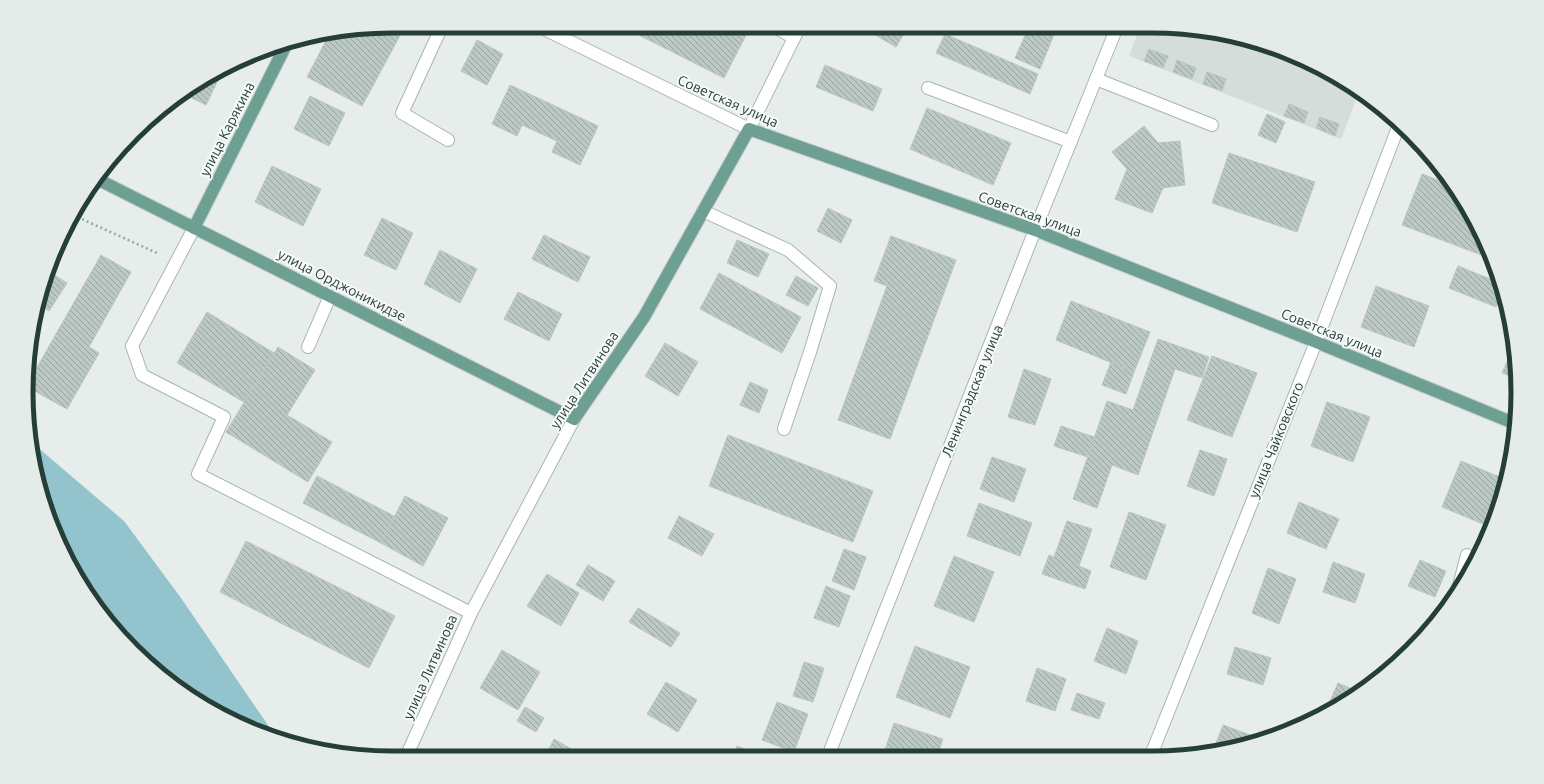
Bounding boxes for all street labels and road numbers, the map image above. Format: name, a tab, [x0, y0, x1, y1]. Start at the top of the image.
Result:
street label: Советская улица	[675, 72, 781, 130]
street label: улица Карякина	[196, 79, 258, 179]
street label: Советская улица	[976, 188, 1084, 240]
street label: улица Орджоникидзе	[275, 246, 409, 324]
street label: Советская улица	[1279, 305, 1385, 361]
street label: Ленинградская улица	[938, 323, 1006, 459]
street label: улица Литвинова	[547, 328, 621, 432]
street label: улица Чайковского	[1245, 380, 1307, 500]
street label: улица Литвинова	[400, 612, 460, 722]

